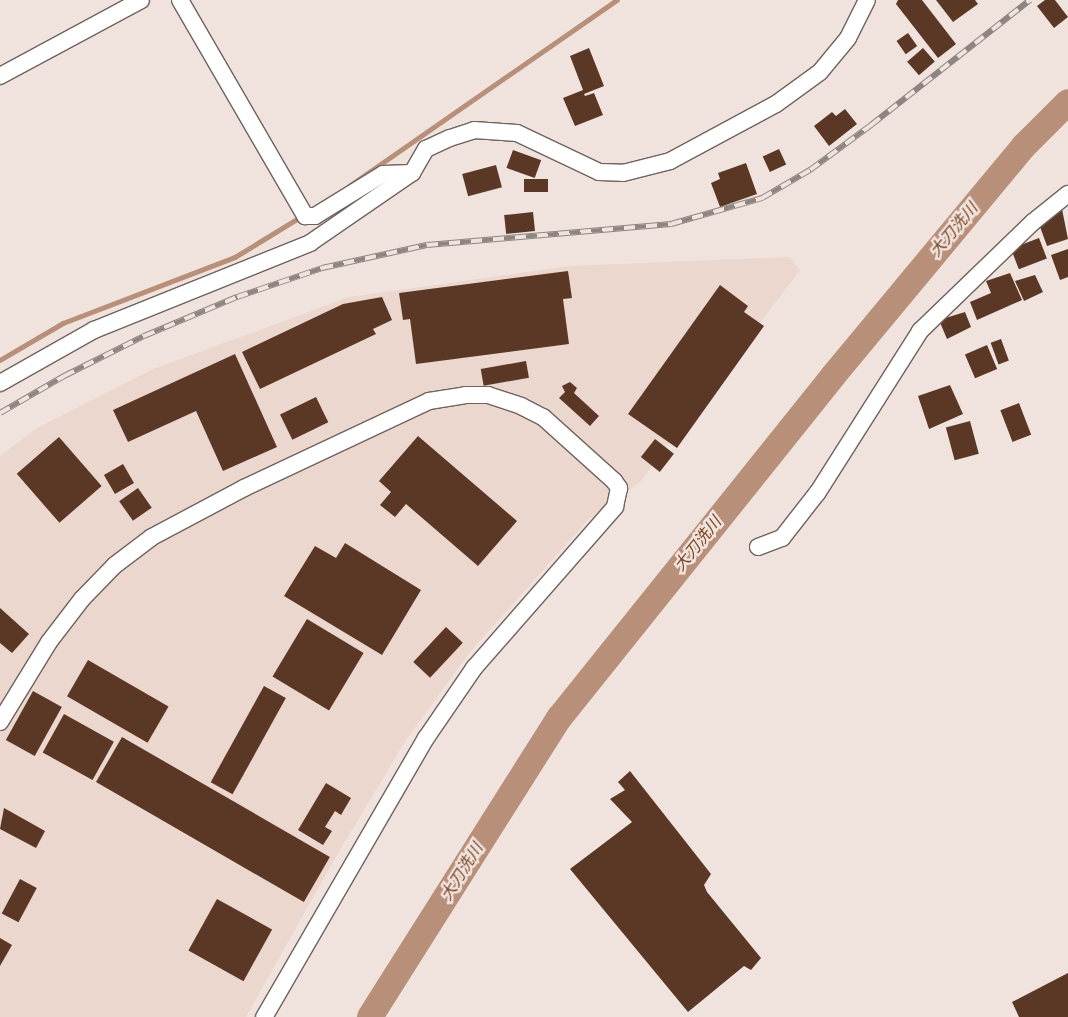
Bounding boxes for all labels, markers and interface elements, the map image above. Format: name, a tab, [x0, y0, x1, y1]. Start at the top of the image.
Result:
water label: 大刀洗川	[926, 199, 982, 261]
water label: 大刀洗川	[670, 513, 726, 575]
water label: 大刀洗川	[437, 840, 487, 904]

